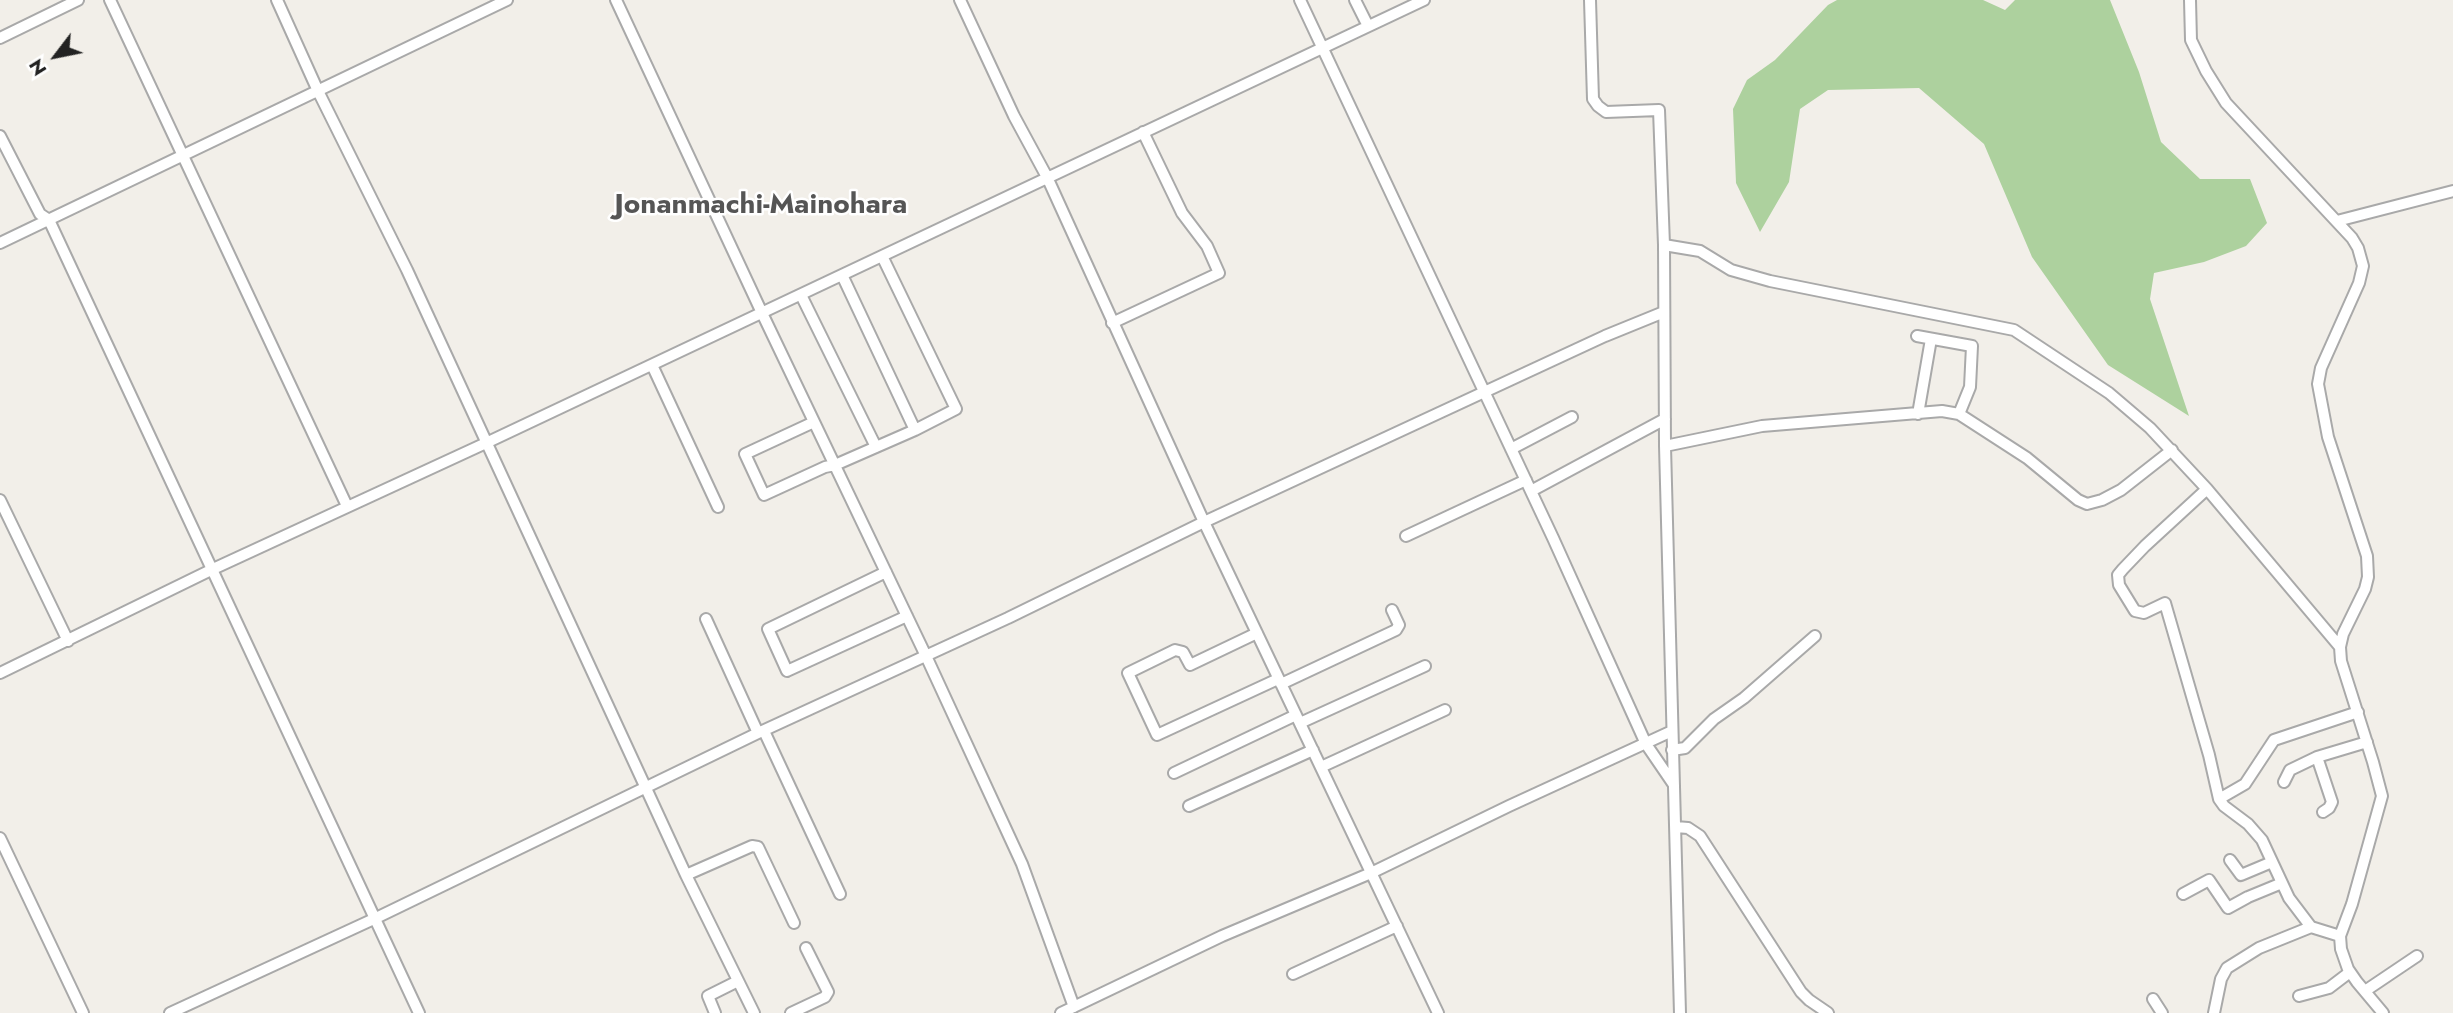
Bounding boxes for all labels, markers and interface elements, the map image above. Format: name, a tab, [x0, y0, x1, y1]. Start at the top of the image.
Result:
north arrow	[21, 21, 91, 91]
text: N	[22, 54, 53, 81]
district label: Jonanmachi-Mainohara	[615, 189, 907, 223]

